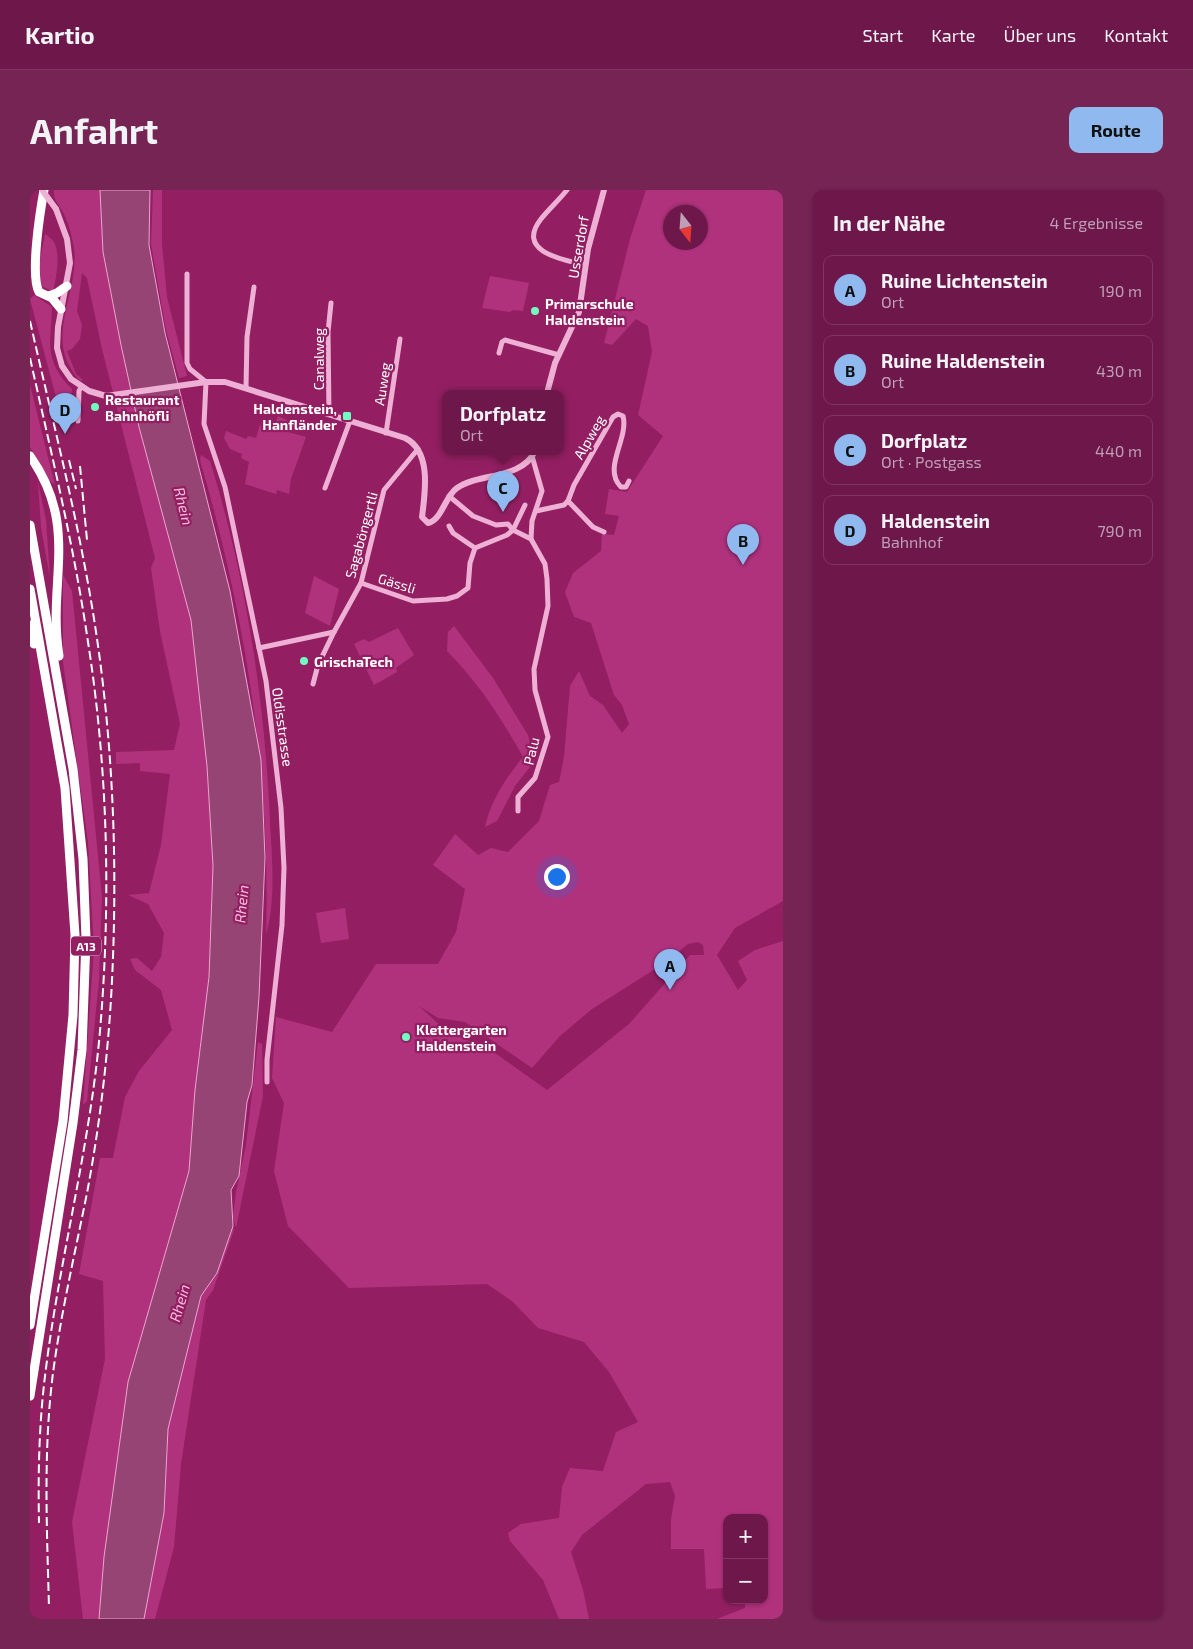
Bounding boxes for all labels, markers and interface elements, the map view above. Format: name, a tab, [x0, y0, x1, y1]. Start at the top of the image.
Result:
text: Kartio	[25, 20, 95, 49]
text: Start	[862, 24, 903, 46]
text: Karte	[931, 24, 976, 46]
text: Über uns	[1004, 24, 1076, 46]
text: Kontakt	[1104, 24, 1168, 46]
button: Route	[1069, 107, 1163, 153]
text: Anfahrt	[30, 109, 158, 151]
north arrow	[663, 205, 708, 250]
text: In der Nähe	[833, 210, 945, 235]
text: 4 Ergebnisse	[1050, 213, 1143, 232]
street label: Usserdorf	[564, 214, 592, 280]
text: Ruine Lichtenstein	[881, 269, 1048, 292]
text: A	[845, 281, 855, 300]
text: 190 m	[1099, 281, 1142, 300]
text: Ort	[881, 292, 904, 311]
place label: Primarschule Haldenstein	[545, 295, 634, 328]
marker: Primarschule Haldenstein	[529, 305, 541, 317]
street label: Canalweg	[310, 328, 327, 390]
text: Ruine Haldenstein	[881, 349, 1045, 372]
street label: Auweg	[370, 361, 394, 407]
text: B	[845, 361, 855, 380]
text: 430 m	[1096, 361, 1142, 380]
text: Ort	[881, 372, 904, 391]
popup	[442, 390, 564, 455]
place label: Restaurant Bahnhöfli	[105, 391, 180, 424]
pin: D	[49, 393, 81, 434]
place label: Haldenstein, Hanfländer	[253, 400, 337, 433]
marker: Restaurant Bahnhöfli	[89, 401, 101, 413]
text: Dorfplatz	[460, 402, 546, 425]
marker: Haldenstein, Hanfländer	[341, 410, 353, 422]
street label: Alpweg	[570, 412, 608, 462]
text: Ort	[460, 425, 483, 444]
text: Dorfplatz	[881, 429, 967, 452]
text: C	[845, 441, 855, 460]
text: 440 m	[1095, 441, 1142, 460]
text: Ort · Postgass	[881, 452, 982, 471]
pin: C	[487, 471, 519, 512]
water label: Rhein	[171, 485, 197, 527]
street label: Sagaböngertli	[341, 490, 381, 580]
text: Haldenstein	[881, 509, 990, 532]
text: D	[845, 521, 855, 540]
text: 790 m	[1097, 521, 1142, 540]
pin: B	[727, 524, 759, 565]
text: Bahnhof	[881, 532, 943, 551]
street label: Gässli	[376, 569, 418, 597]
place label: GrischaTech	[314, 653, 393, 670]
marker: GrischaTech	[298, 655, 310, 667]
street label: Oldisstrasse	[269, 686, 297, 768]
street label: Palu	[519, 735, 543, 767]
your location	[544, 864, 570, 890]
water label: Rhein	[230, 884, 252, 924]
road number: A13	[71, 936, 101, 956]
pin: A	[654, 949, 686, 990]
place label: Klettergarten Haldenstein	[416, 1021, 507, 1054]
marker: Klettergarten Haldenstein	[400, 1031, 412, 1043]
water label: Rhein	[165, 1282, 193, 1324]
map controls	[723, 1514, 768, 1604]
button: +	[723, 1514, 768, 1559]
button: −	[723, 1559, 768, 1604]

